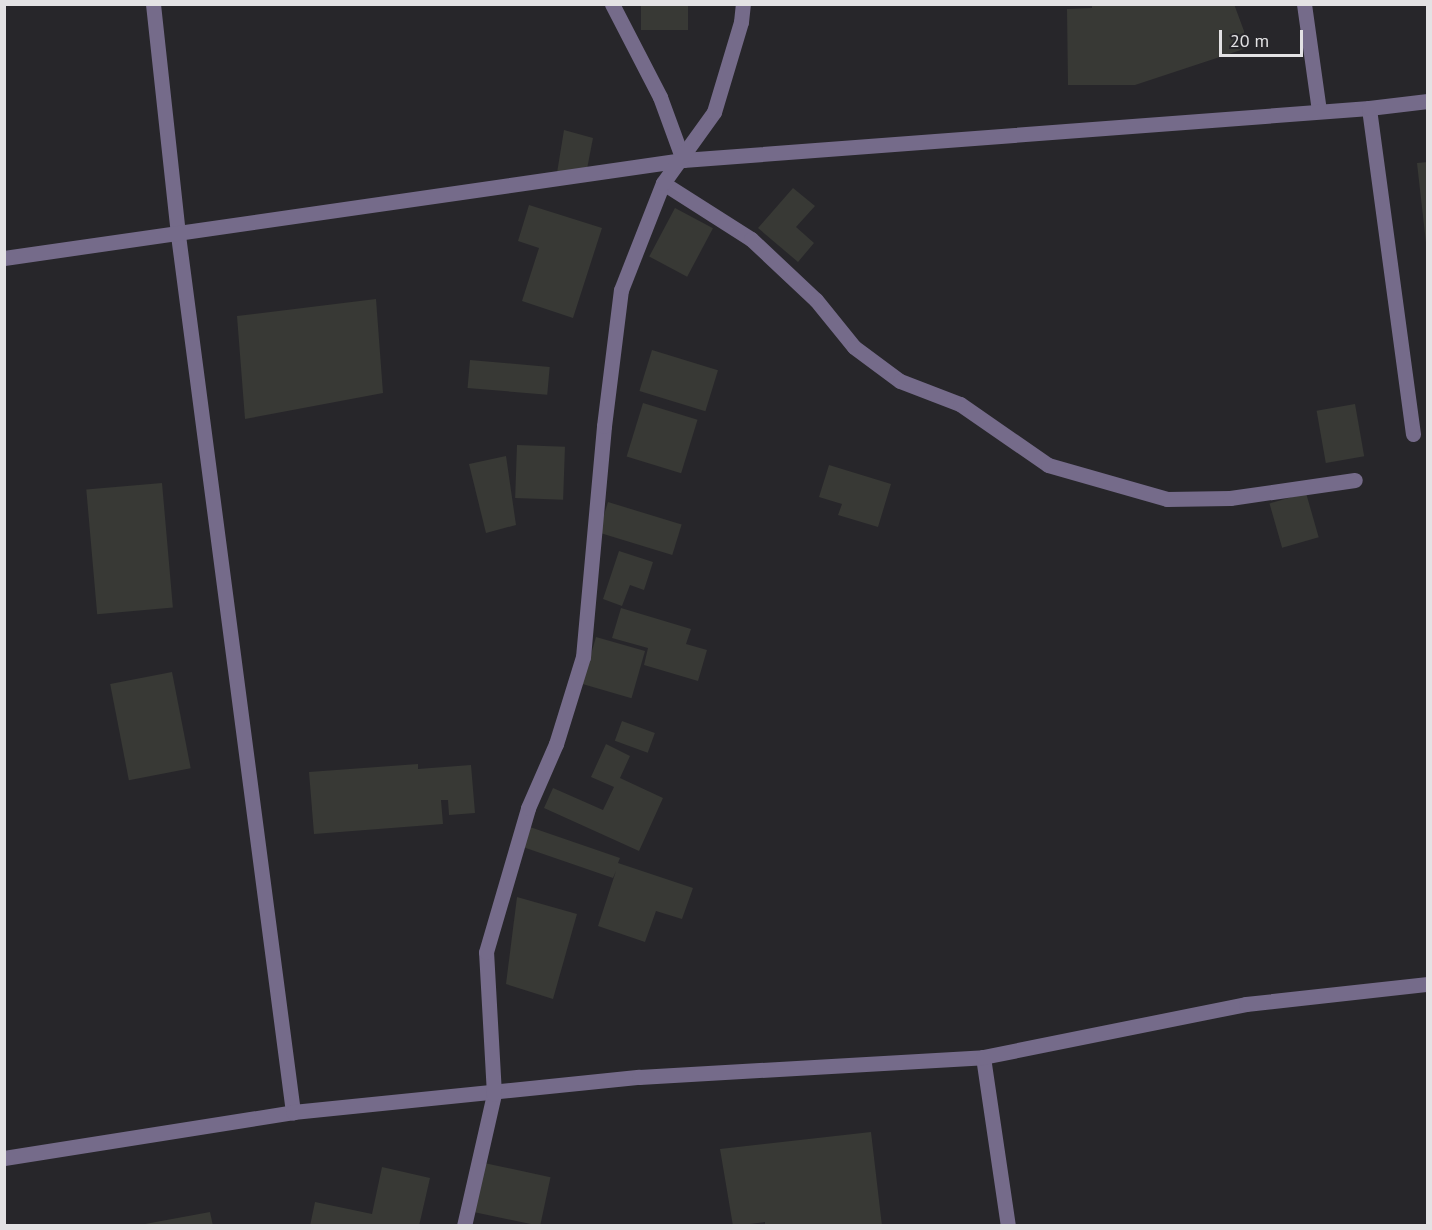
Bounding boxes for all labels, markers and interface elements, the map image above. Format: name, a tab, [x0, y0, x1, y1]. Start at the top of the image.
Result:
scale bar	[1222, 18, 1306, 56]
text: 20 m	[1230, 29, 1269, 52]

